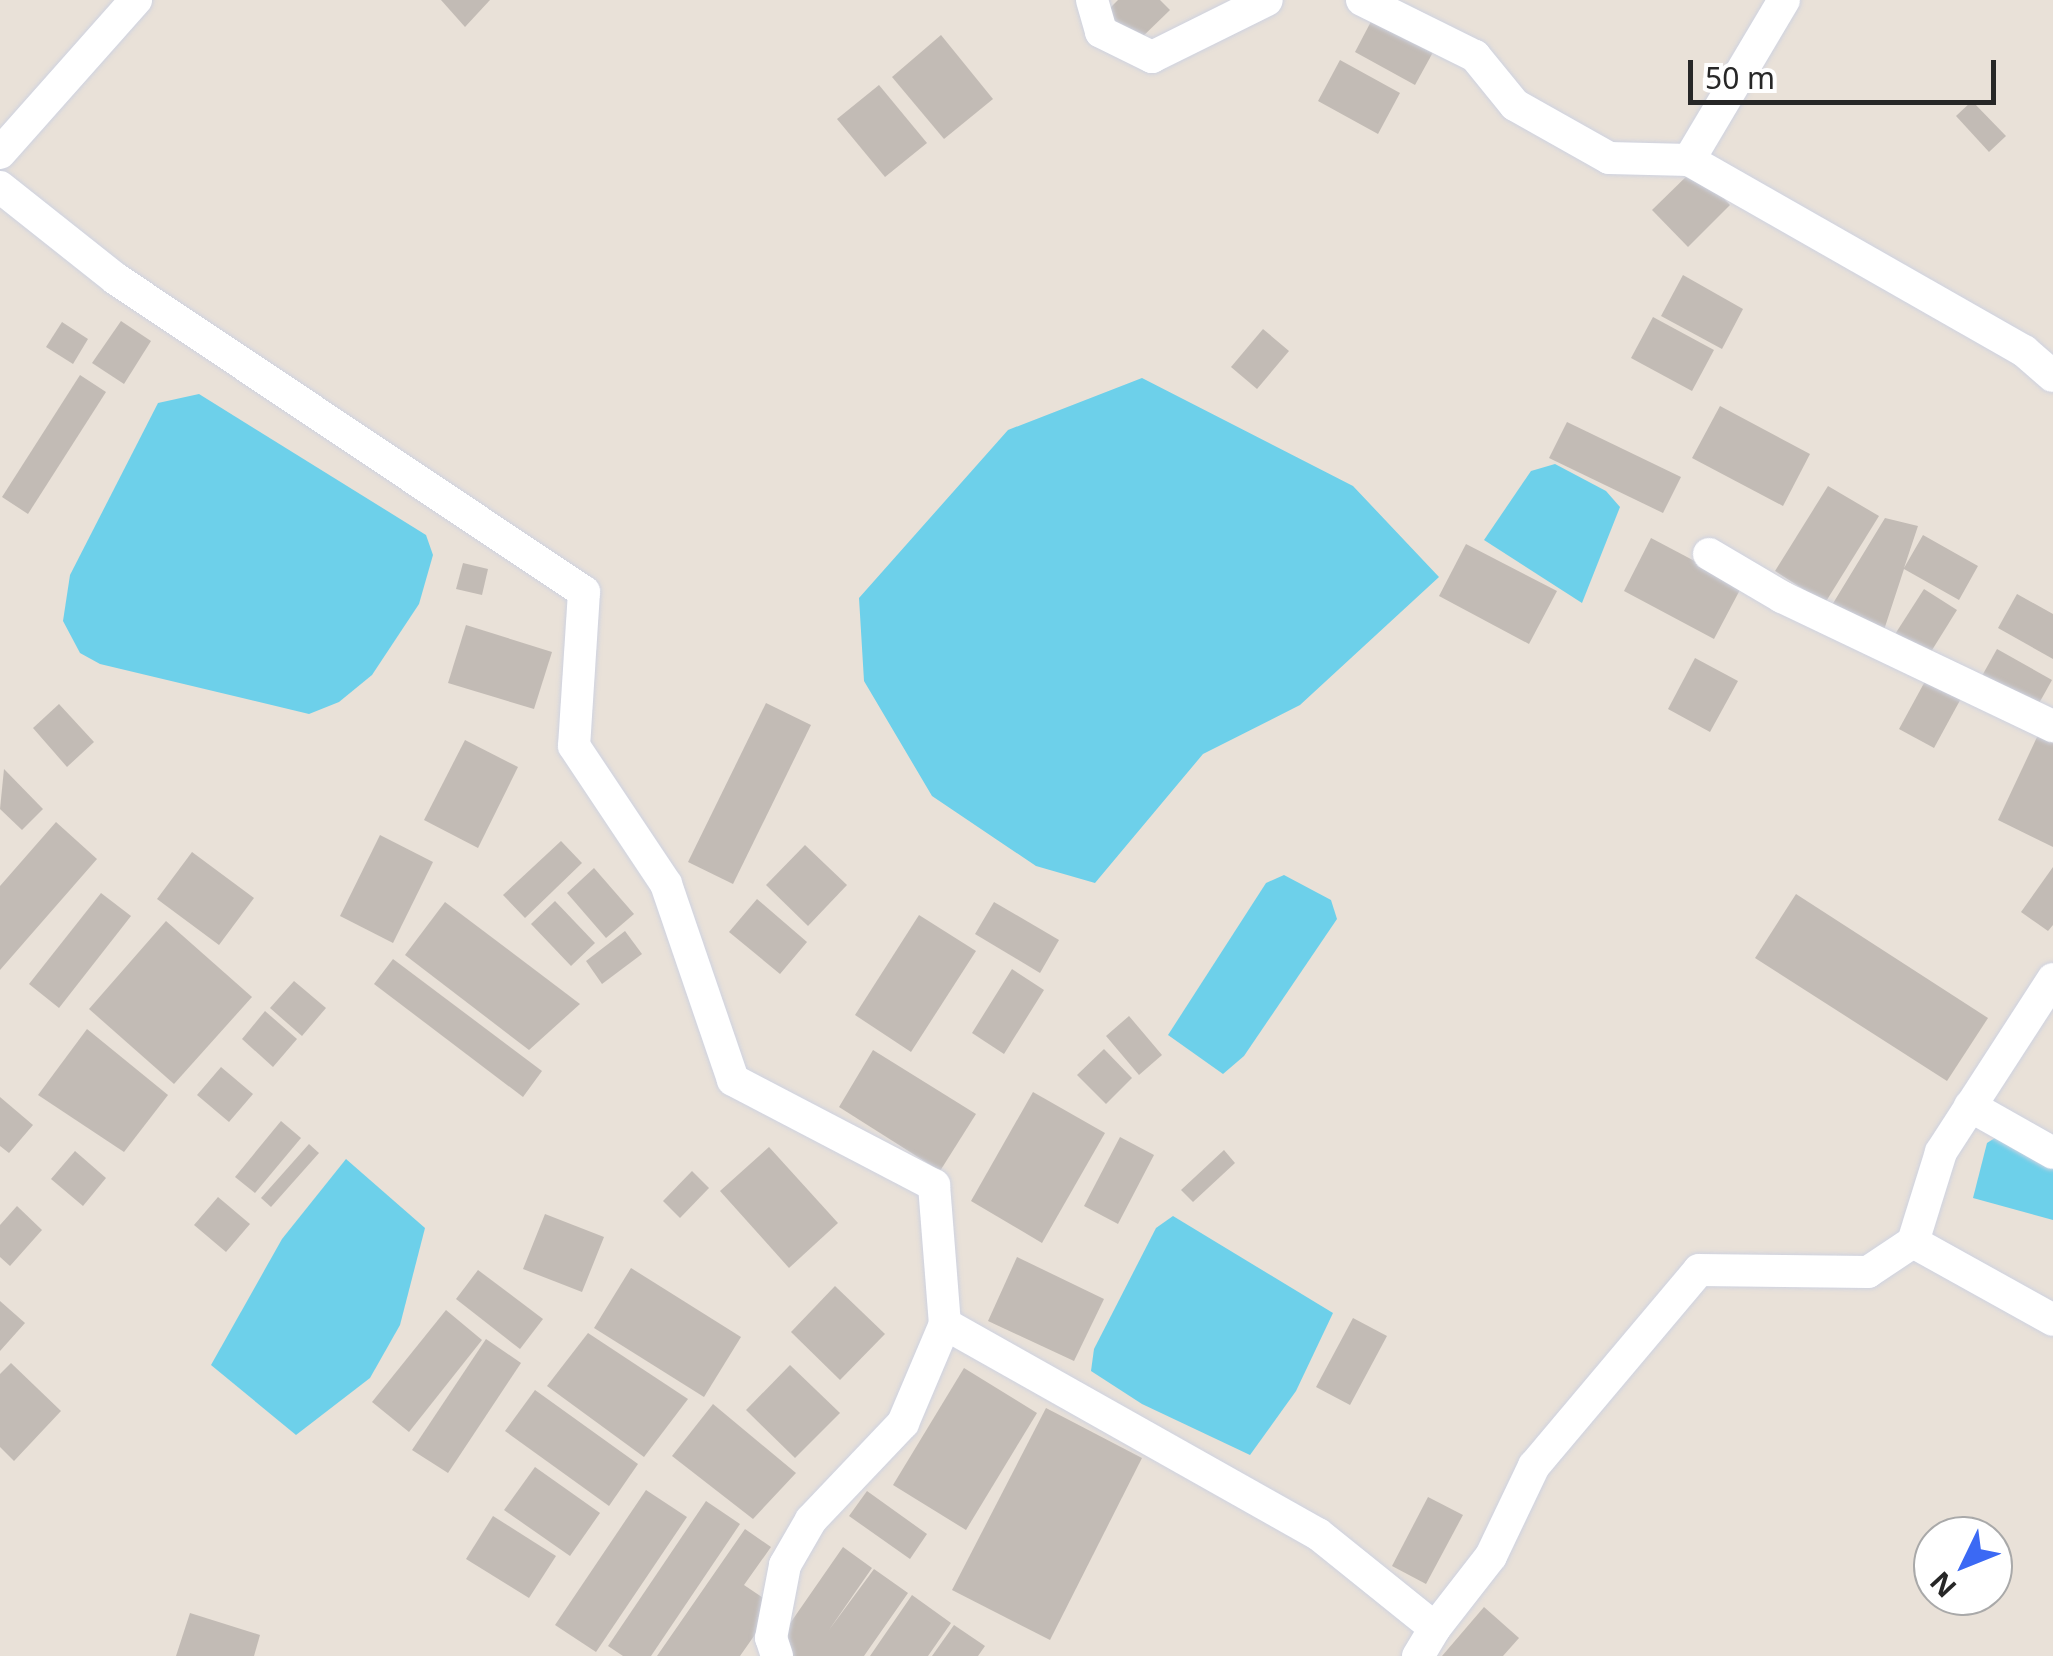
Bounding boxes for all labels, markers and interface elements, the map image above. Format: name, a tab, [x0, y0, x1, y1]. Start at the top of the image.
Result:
scale bar	[1693, 40, 2000, 102]
text: 50 m	[1705, 57, 1775, 98]
north arrow	[1913, 1516, 2013, 1616]
text: N	[1921, 1564, 1964, 1606]

